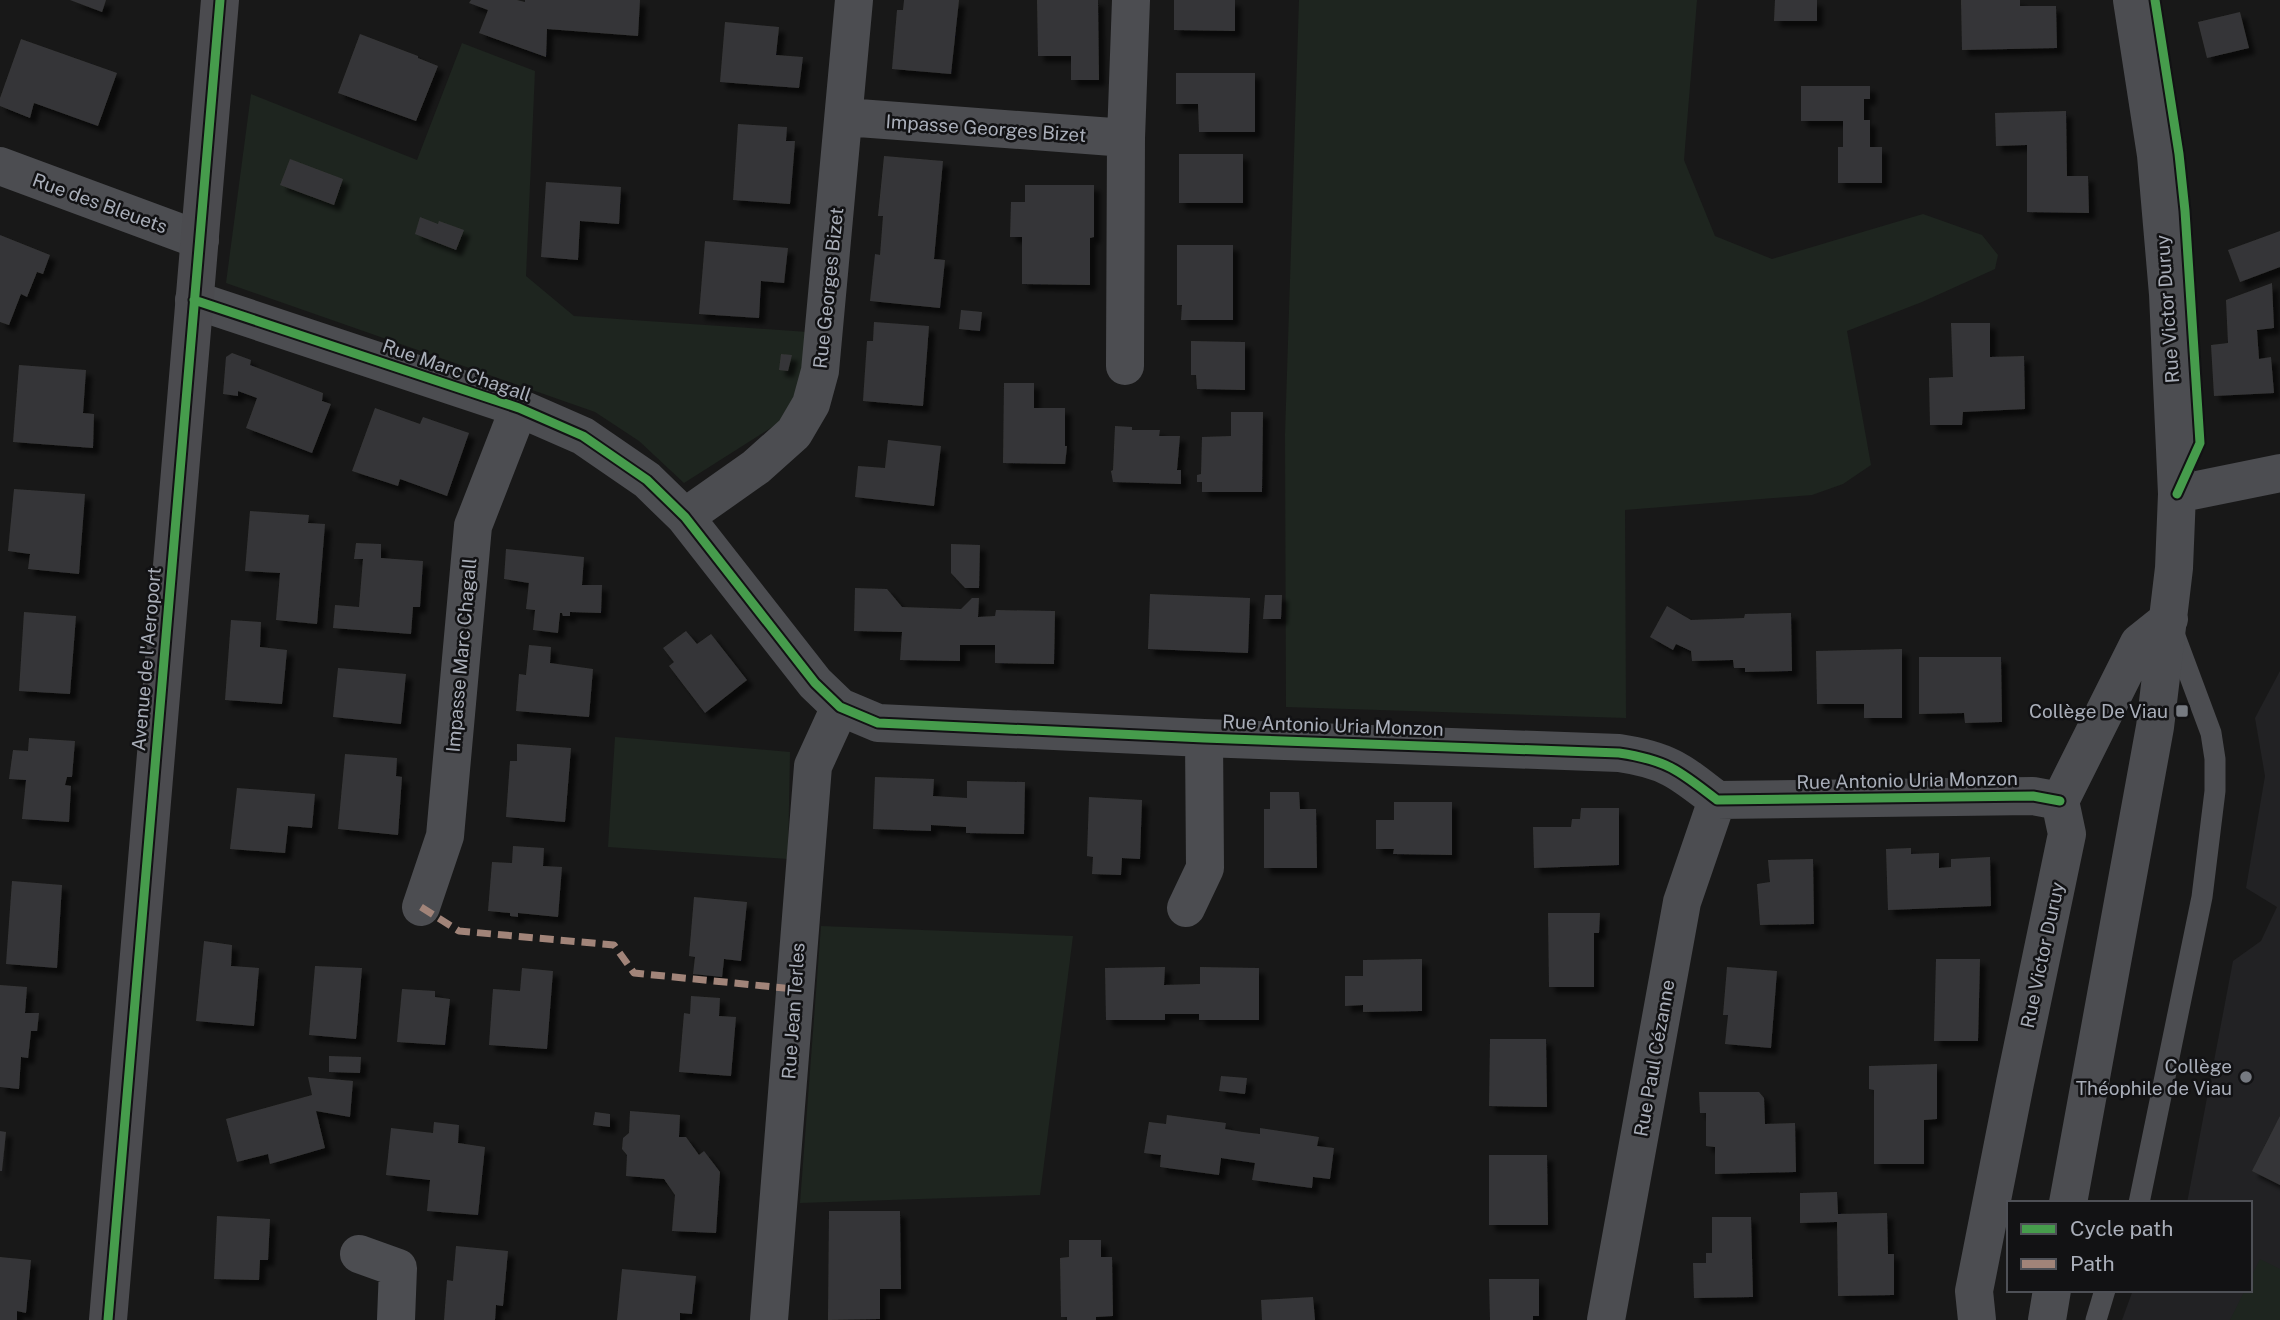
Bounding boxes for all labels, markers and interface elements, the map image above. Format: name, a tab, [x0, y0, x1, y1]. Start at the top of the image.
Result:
street label: Impasse Georges Bizet	[885, 110, 1087, 146]
street label: Rue des Bleuets	[30, 168, 170, 238]
street label: Rue Georges Bizet	[809, 206, 847, 370]
street label: Rue Victor Duruy	[2151, 234, 2183, 384]
street label: Rue Marc Chagall	[380, 334, 534, 406]
street label: Impasse Marc Chagall	[442, 557, 480, 753]
street label: Avenue de l'Aeroport	[127, 566, 165, 752]
place label: Collège De Viau	[2029, 700, 2168, 722]
marker: Collège De Viau	[2174, 703, 2190, 719]
street label: Rue Antonio Uria Monzon	[1222, 710, 1444, 740]
street label: Rue Antonio Uria Monzon	[1796, 767, 2018, 793]
street label: Rue Victor Duruy	[2016, 880, 2068, 1030]
street label: Rue Jean Terles	[777, 942, 809, 1080]
street label: Rue Paul Cézanne	[1629, 978, 1679, 1138]
place label: Collège Théophile de Viau	[2076, 1055, 2232, 1099]
marker: Collège Théophile de Viau	[2238, 1069, 2254, 1085]
legend	[2007, 1201, 2252, 1292]
text: Cycle path	[2070, 1216, 2173, 1241]
text: Path	[2070, 1251, 2115, 1276]

